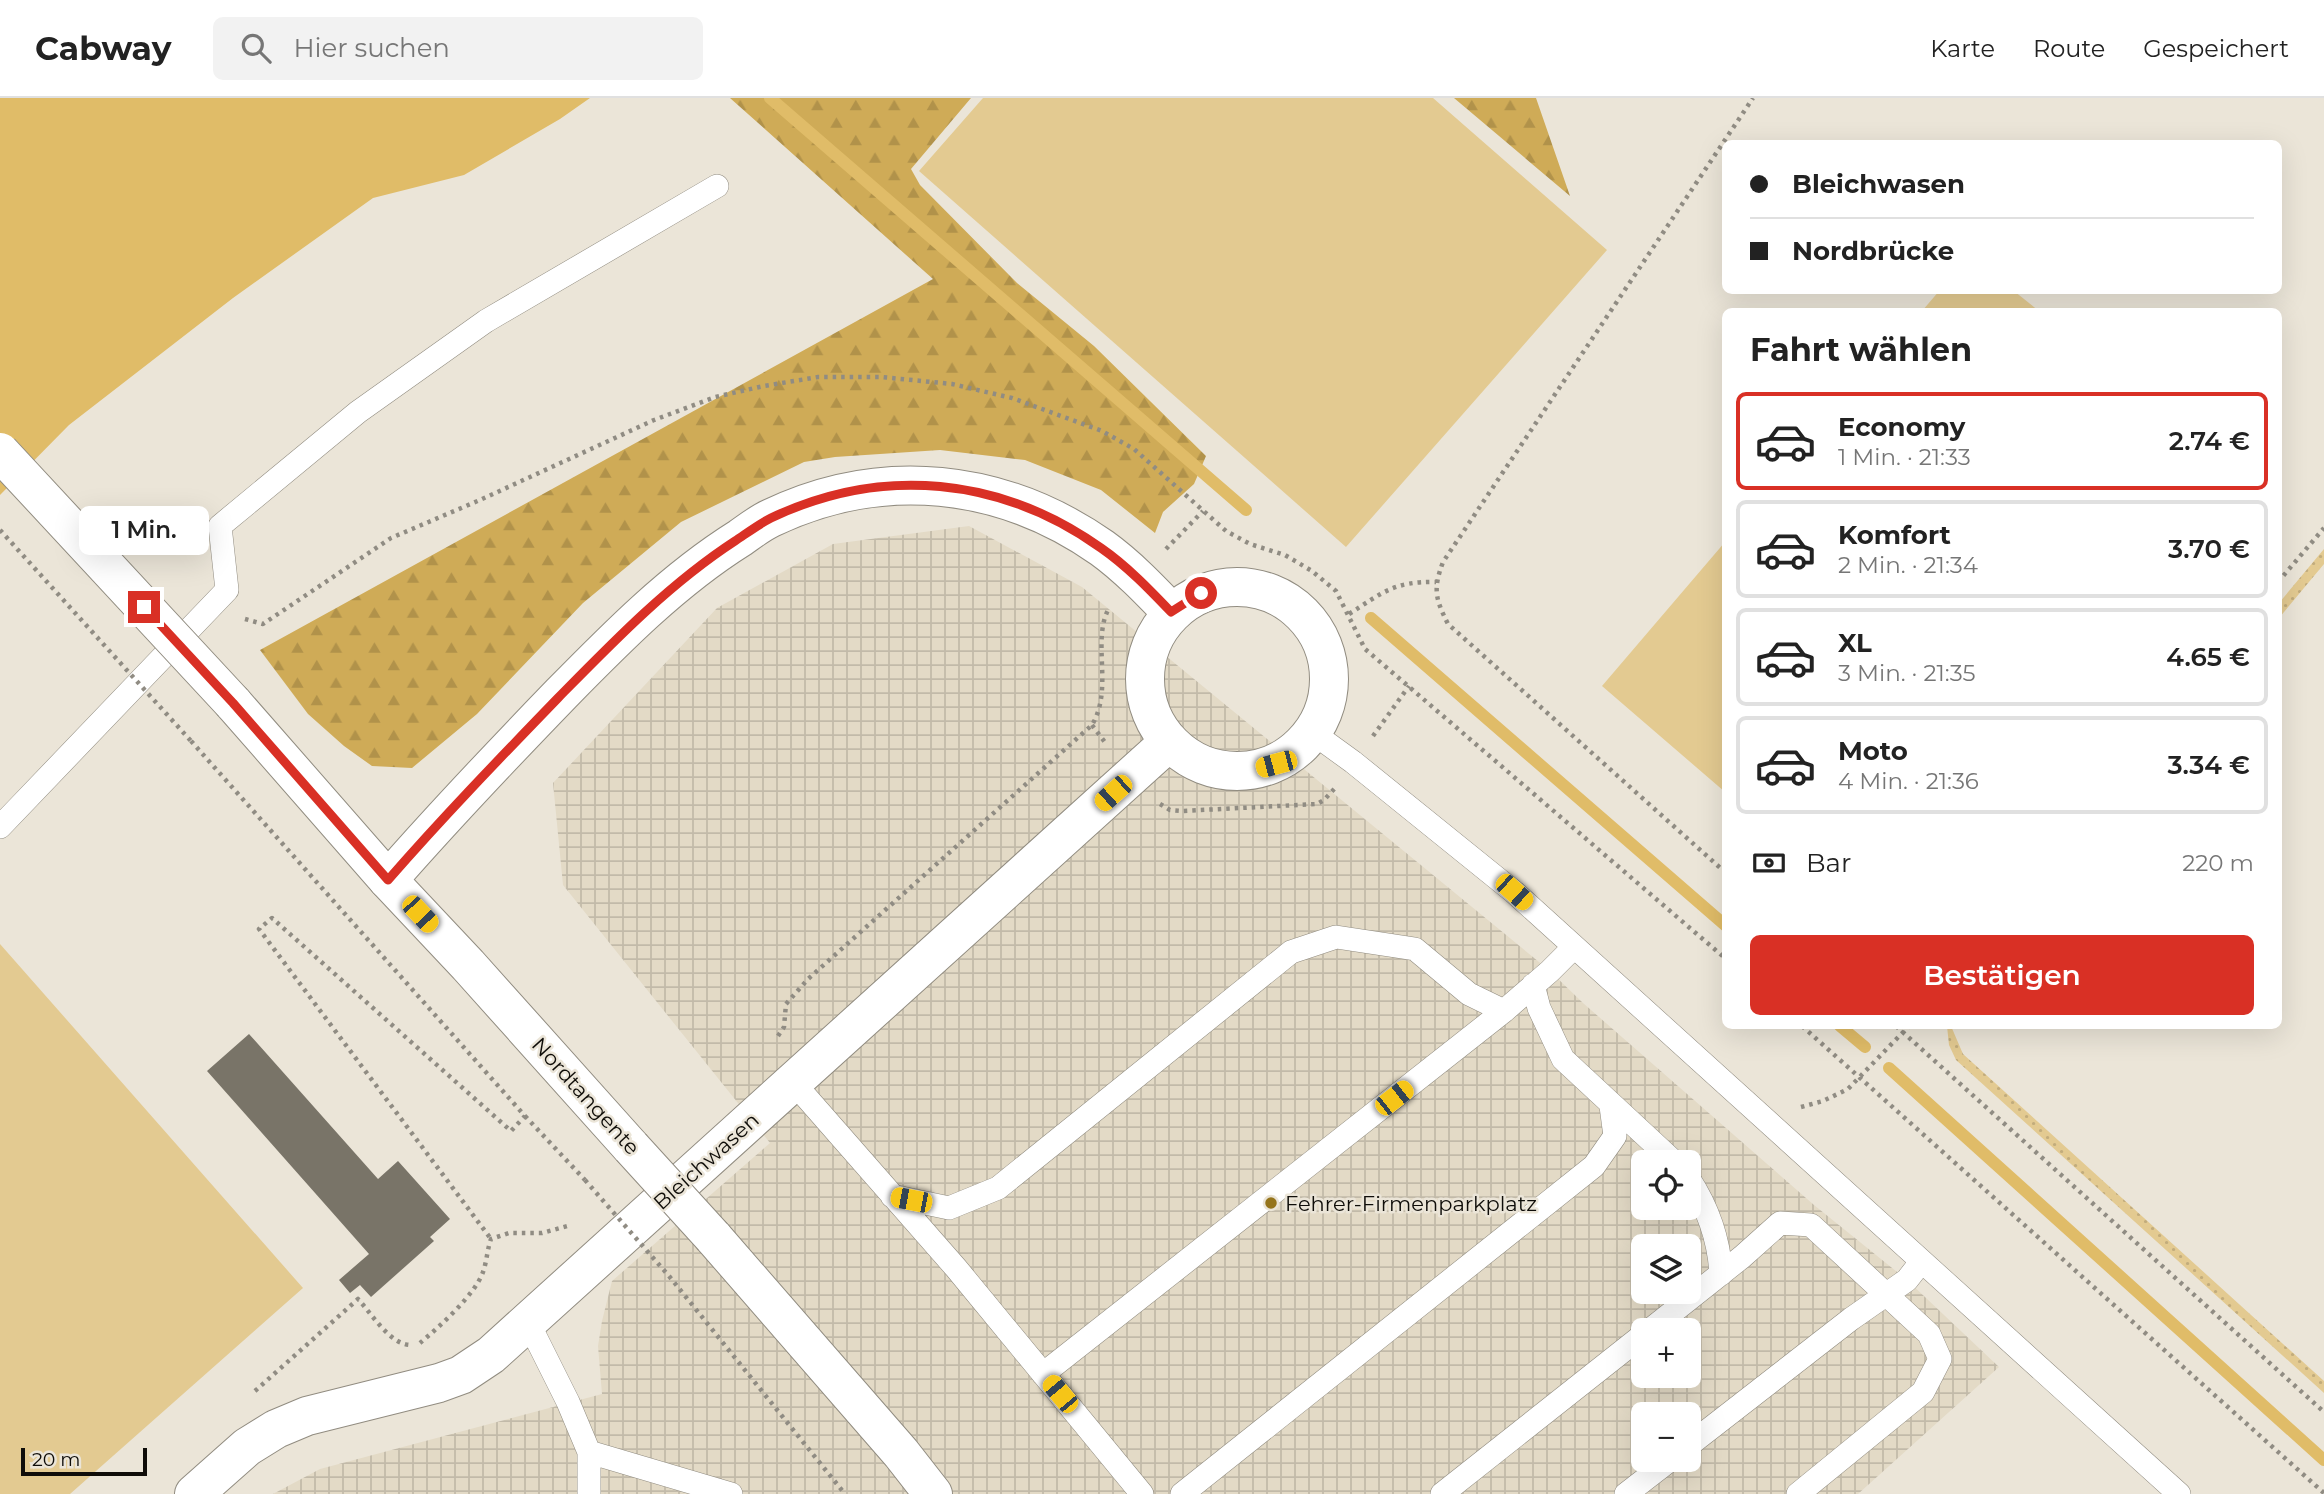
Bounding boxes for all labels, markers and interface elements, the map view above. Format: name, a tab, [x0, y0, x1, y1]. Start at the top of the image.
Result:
search box	[213, 17, 703, 80]
text: Cabway	[35, 28, 171, 68]
icon: search	[237, 29, 275, 67]
text: Hier suchen	[293, 32, 450, 64]
text: Karte	[1930, 34, 1995, 63]
text: Route	[2033, 34, 2105, 63]
text: Gespeichert	[2143, 34, 2289, 63]
text: Bleichwasen	[1792, 168, 1965, 200]
text: Nordbrücke	[1792, 235, 1954, 267]
text: Fahrt wählen	[1750, 330, 1972, 369]
icon: car	[1754, 410, 1817, 473]
text: Economy	[1838, 411, 1965, 443]
text: 2.74 €	[2169, 425, 2250, 457]
text: 1 Min. · 21:33	[1838, 443, 1971, 471]
callout: 1 Min.	[79, 505, 209, 554]
text: 1 Min.	[111, 516, 177, 544]
icon: car	[1754, 518, 1817, 581]
text: Komfort	[1838, 519, 1951, 551]
text: 3.70 €	[2168, 533, 2250, 565]
text: 2 Min. · 21:34	[1838, 551, 1978, 579]
route start	[1185, 577, 1217, 609]
route end	[128, 591, 160, 623]
icon: car	[1754, 626, 1817, 689]
text: XL	[1838, 627, 1872, 659]
text: 4.65 €	[2166, 641, 2250, 673]
text: 3 Min. · 21:35	[1838, 659, 1975, 687]
icon: car	[1754, 734, 1817, 797]
text: Moto	[1838, 735, 1908, 767]
car	[1253, 748, 1300, 780]
text: 3.34 €	[2167, 749, 2250, 781]
text: 4 Min. · 21:36	[1838, 767, 1979, 795]
car	[1091, 771, 1136, 815]
icon: cash	[1750, 844, 1788, 882]
text: Bar	[1806, 847, 1851, 879]
text: 220 m	[2182, 849, 2254, 877]
car	[1492, 870, 1537, 914]
car	[398, 891, 443, 937]
button: Bestätigen	[1750, 935, 2254, 1015]
street label: Nordtangente	[527, 1032, 645, 1160]
car	[1371, 1077, 1418, 1119]
street label: Bleichwasen	[648, 1107, 764, 1215]
map controls	[1631, 1150, 1701, 1472]
button: locate	[1631, 1150, 1701, 1220]
car	[889, 1186, 934, 1214]
place label: Fehrer-Firmenparkplatz	[1285, 1191, 1537, 1216]
marker: Fehrer-Firmenparkplatz	[1263, 1195, 1279, 1211]
button: layers	[1631, 1234, 1701, 1304]
button: +	[1631, 1318, 1701, 1388]
car	[1039, 1371, 1082, 1417]
button: −	[1631, 1402, 1701, 1472]
scale bar	[21, 1445, 147, 1477]
text: 20 m	[32, 1448, 80, 1471]

